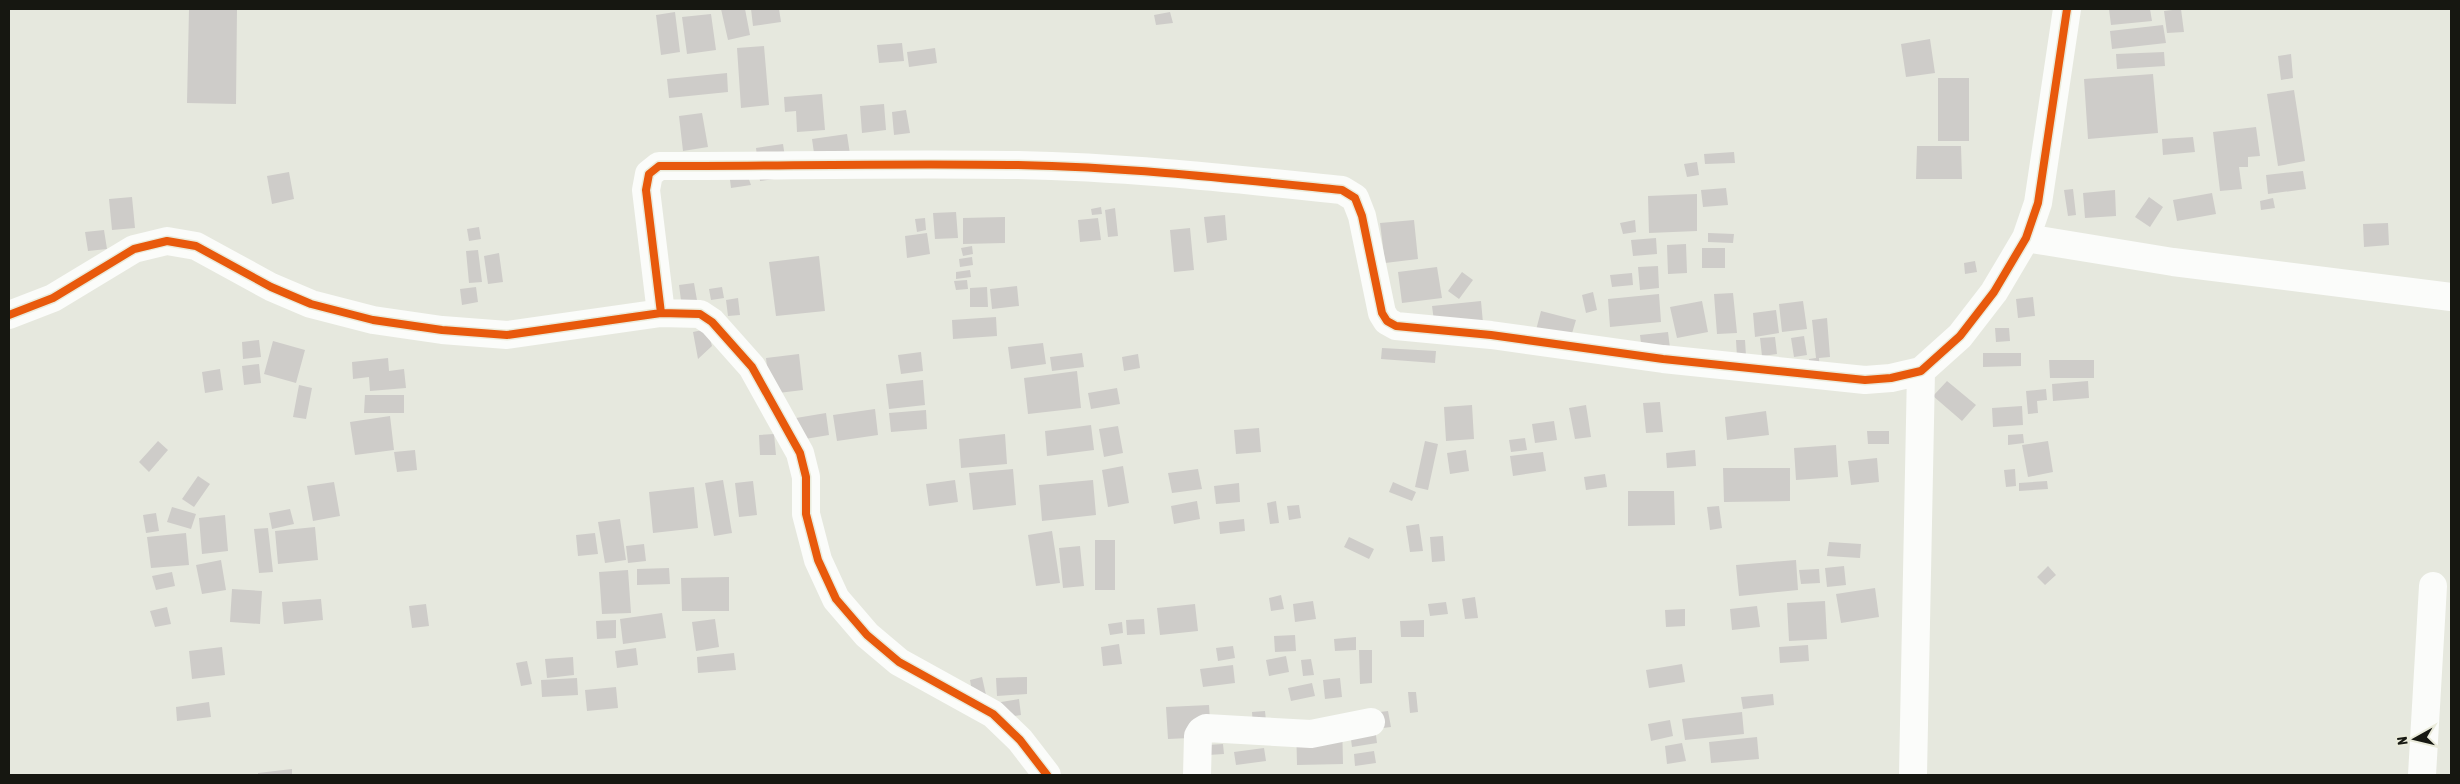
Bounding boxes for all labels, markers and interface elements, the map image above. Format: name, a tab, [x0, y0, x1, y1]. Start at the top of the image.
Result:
north arrow	[2390, 714, 2440, 764]
text: N	[2394, 736, 2411, 746]

